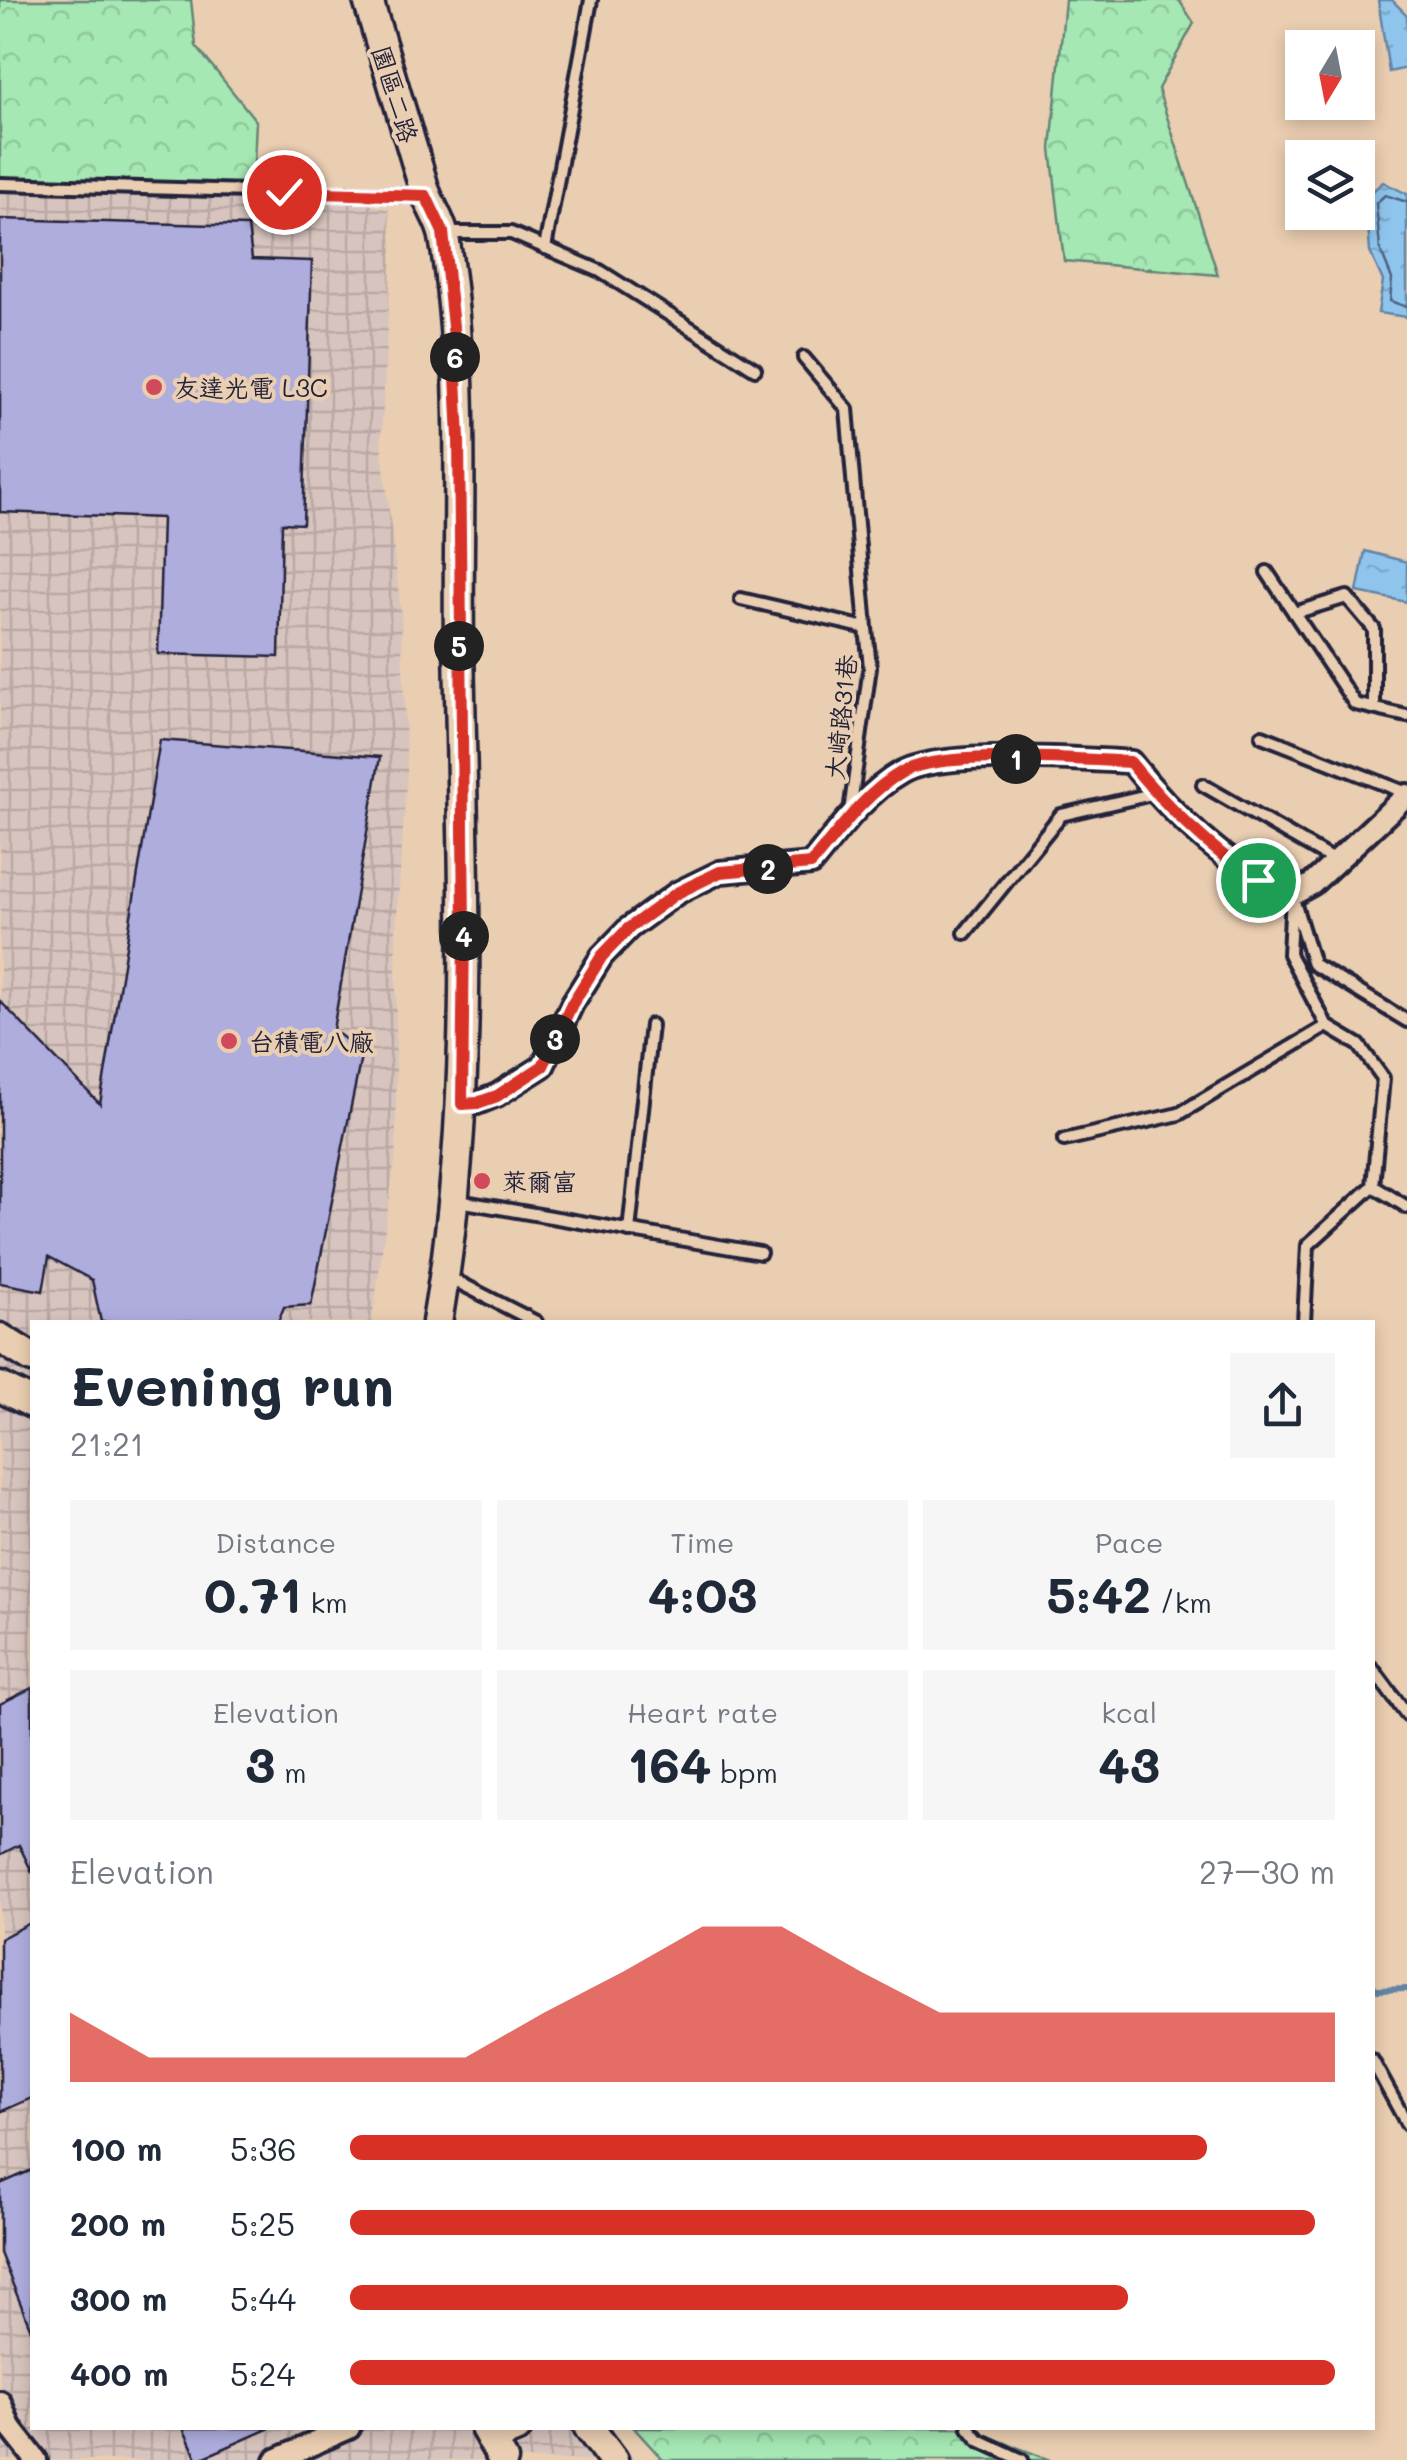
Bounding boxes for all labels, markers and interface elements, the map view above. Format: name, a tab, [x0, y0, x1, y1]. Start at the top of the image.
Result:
north arrow	[1285, 30, 1375, 120]
map controls	[1285, 30, 1375, 230]
street label: 園區二路	[366, 41, 426, 147]
button: layers	[1285, 140, 1375, 230]
pin	[242, 150, 327, 235]
icon: check	[257, 165, 312, 220]
pin: 6	[430, 332, 480, 382]
text: 6	[447, 339, 463, 375]
place label: 友達光電 L3C	[174, 371, 328, 403]
marker: 友達光電 L3C	[143, 376, 165, 398]
pin: 5	[434, 621, 484, 671]
text: 5	[451, 628, 467, 664]
street label: 大崎路31巷	[818, 653, 862, 781]
pin: 1	[991, 734, 1041, 784]
text: 1	[1010, 741, 1022, 777]
pin	[1216, 838, 1301, 923]
pin: 2	[743, 844, 793, 894]
text: 2	[760, 851, 776, 887]
icon: arrive	[1231, 853, 1286, 908]
pin: 4	[439, 911, 489, 961]
text: 4	[455, 918, 473, 954]
pin: 3	[530, 1014, 580, 1064]
text: 3	[547, 1021, 563, 1057]
place label: 台積電八廠	[249, 1025, 374, 1057]
marker: 台積電八廠	[218, 1030, 240, 1052]
place label: 萊爾富	[502, 1165, 577, 1197]
marker: 萊爾富	[471, 1170, 493, 1192]
text: Evening run	[70, 1348, 394, 1420]
button: share	[1230, 1353, 1335, 1458]
text: 21:21	[70, 1422, 144, 1464]
text: Distance	[216, 1524, 336, 1560]
text: Time	[671, 1524, 734, 1560]
text: Pace	[1095, 1524, 1163, 1560]
text: 0.71	[204, 1560, 302, 1626]
text: 4:03	[648, 1560, 757, 1626]
text: 5:42	[1046, 1560, 1151, 1626]
text: km	[302, 1584, 348, 1620]
text: /km	[1151, 1584, 1212, 1620]
text: Elevation	[213, 1694, 339, 1730]
text: Heart rate	[627, 1694, 778, 1730]
text: kcal	[1101, 1694, 1157, 1730]
text: 3	[245, 1730, 275, 1796]
text: 164	[627, 1730, 711, 1796]
text: 43	[1098, 1730, 1160, 1796]
text: m	[275, 1754, 306, 1790]
text: bpm	[711, 1754, 778, 1790]
text: Elevation	[70, 1850, 214, 1892]
text: 27–30 m	[1199, 1850, 1335, 1892]
text: 100 m	[70, 2127, 162, 2169]
text: 5:36	[230, 2127, 297, 2169]
text: 200 m	[70, 2202, 166, 2244]
text: 5:25	[230, 2202, 295, 2244]
text: 300 m	[70, 2277, 167, 2319]
text: 5:44	[230, 2277, 296, 2319]
text: 400 m	[70, 2352, 168, 2394]
text: 5:24	[230, 2352, 295, 2394]

